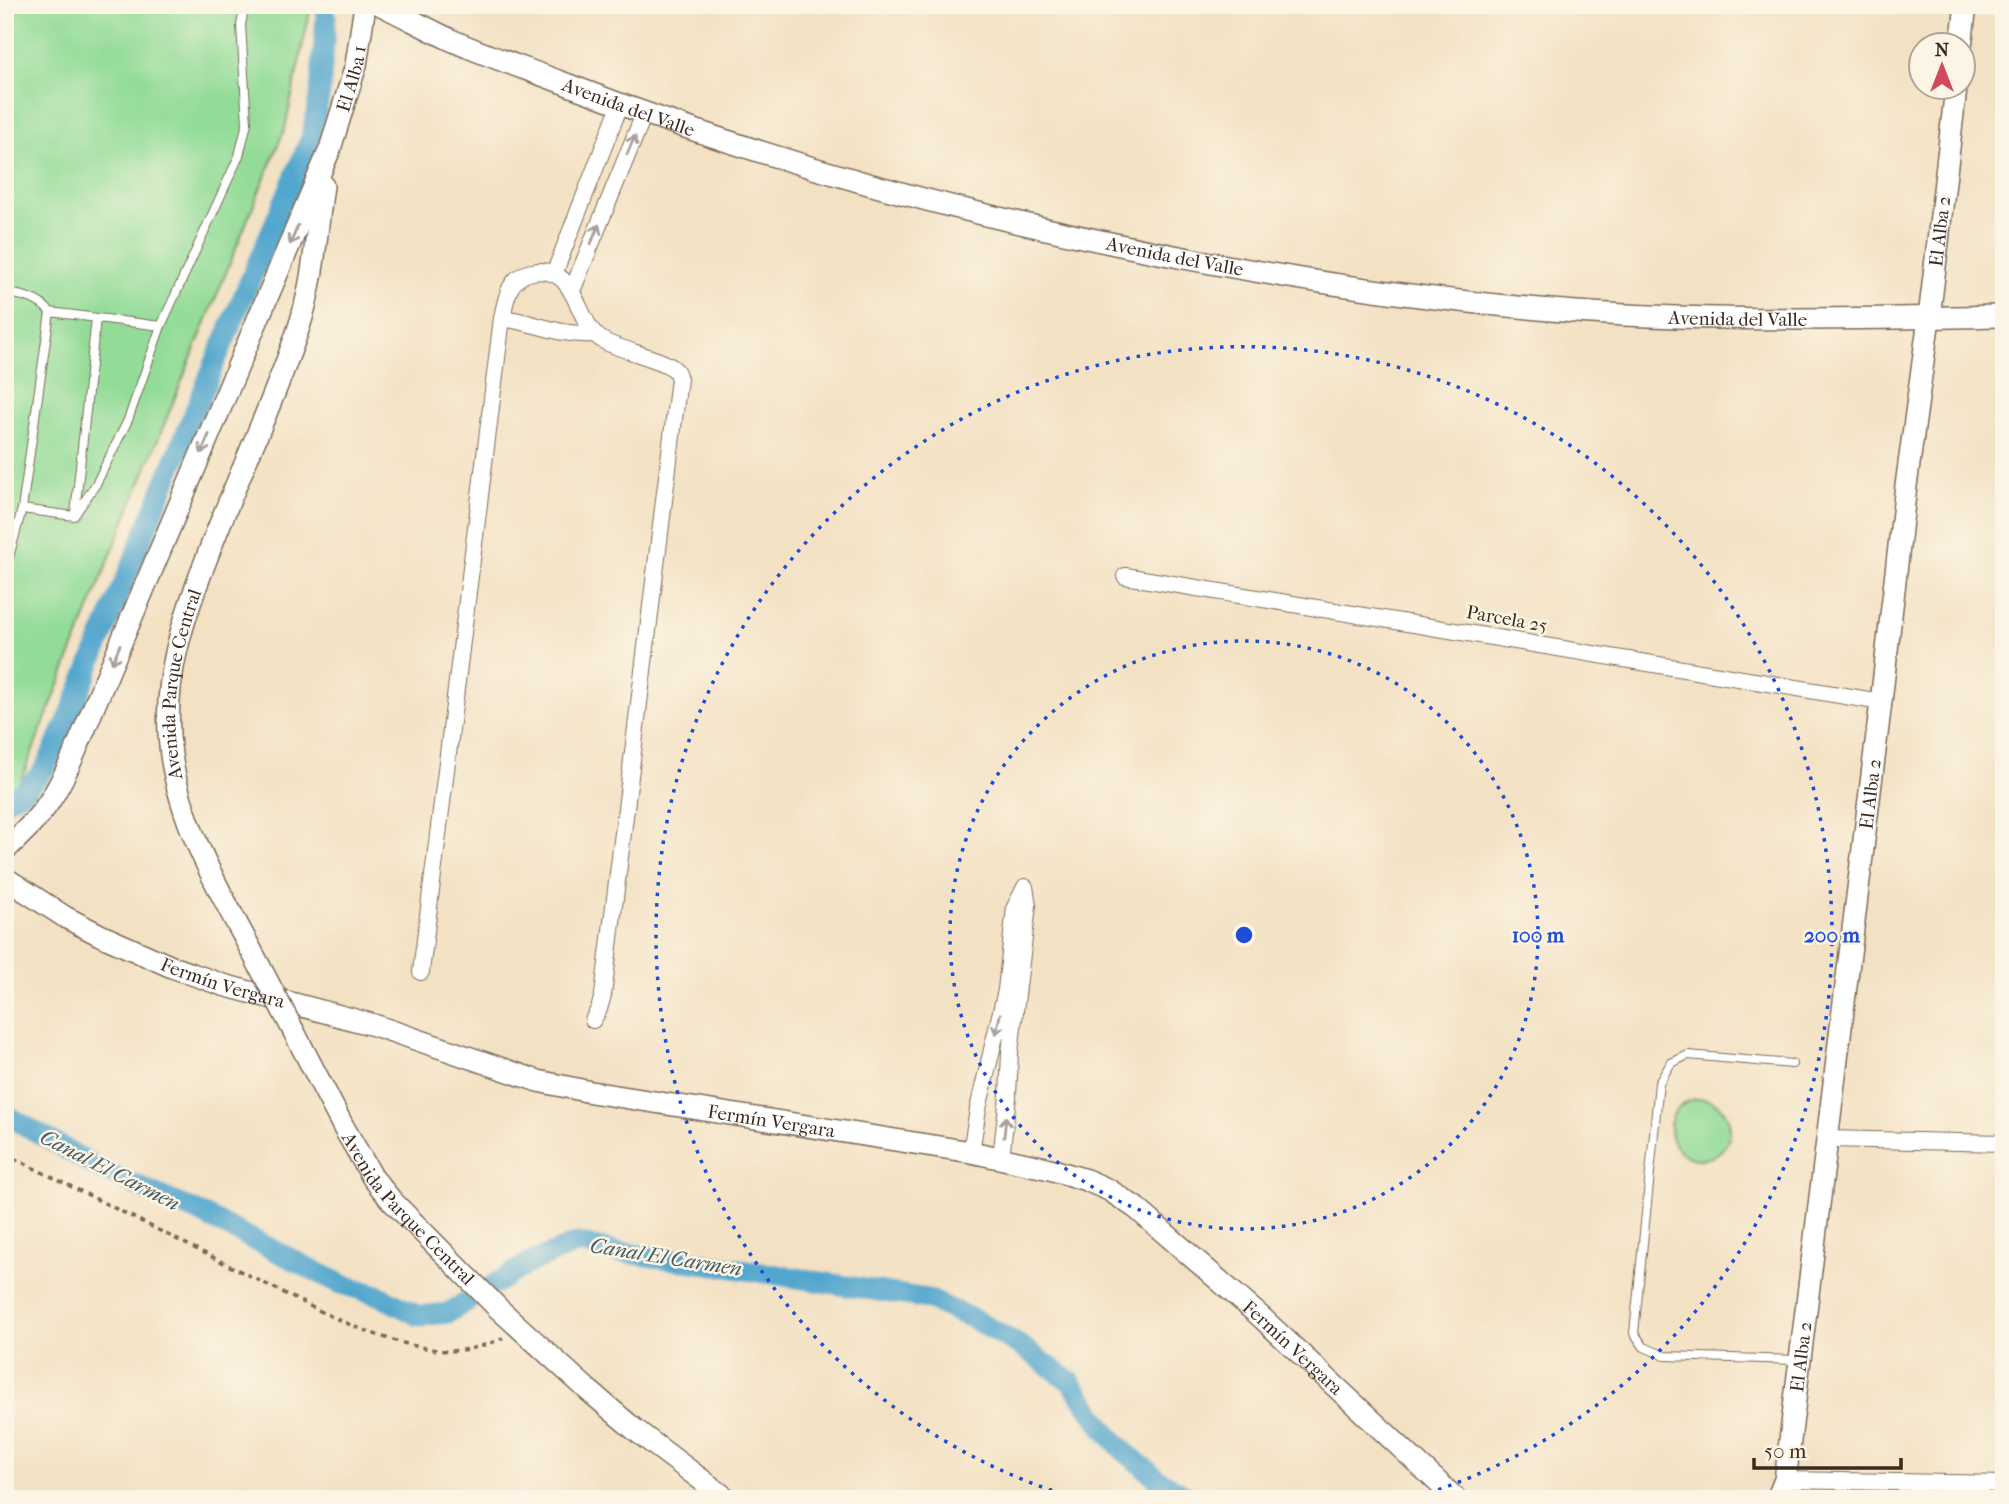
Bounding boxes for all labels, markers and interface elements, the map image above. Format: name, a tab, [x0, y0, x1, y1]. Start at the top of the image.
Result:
north arrow	[1908, 32, 1978, 102]
text: N	[1935, 39, 1950, 61]
street label: El Alba 1	[332, 44, 371, 115]
street label: Avenida del Valle	[558, 73, 697, 141]
one-way arrow	[625, 135, 638, 156]
street label: El Alba 2	[1925, 194, 1955, 268]
one-way arrow	[287, 223, 300, 245]
one-way arrow	[589, 223, 602, 245]
street label: Avenida del Valle	[1103, 232, 1245, 281]
street label: Avenida del Valle	[1667, 307, 1807, 331]
one-way arrow	[198, 433, 211, 454]
street label: Avenida Parque Central	[158, 586, 206, 783]
street label: Parcela 25	[1465, 601, 1549, 637]
one-way arrow	[109, 642, 122, 664]
street label: El Alba 2	[1855, 757, 1886, 831]
centre of rings	[1232, 923, 1256, 947]
text: 100 m	[1512, 923, 1565, 947]
text: 200 m	[1804, 923, 1861, 947]
street label: Fermín Vergara	[157, 953, 287, 1013]
one-way arrow	[991, 1012, 1005, 1035]
street label: Fermín Vergara	[706, 1101, 837, 1142]
one-way arrow	[998, 1116, 1011, 1139]
water label: Canal El Carmen	[36, 1125, 184, 1216]
street label: Avenida Parque Central	[336, 1128, 479, 1290]
water label: Canal El Carmen	[588, 1233, 744, 1281]
street label: Fermín Vergara	[1238, 1296, 1347, 1400]
street label: El Alba 2	[1786, 1320, 1817, 1393]
scale bar	[1754, 1427, 1900, 1471]
text: 50 m	[1764, 1439, 1807, 1463]

